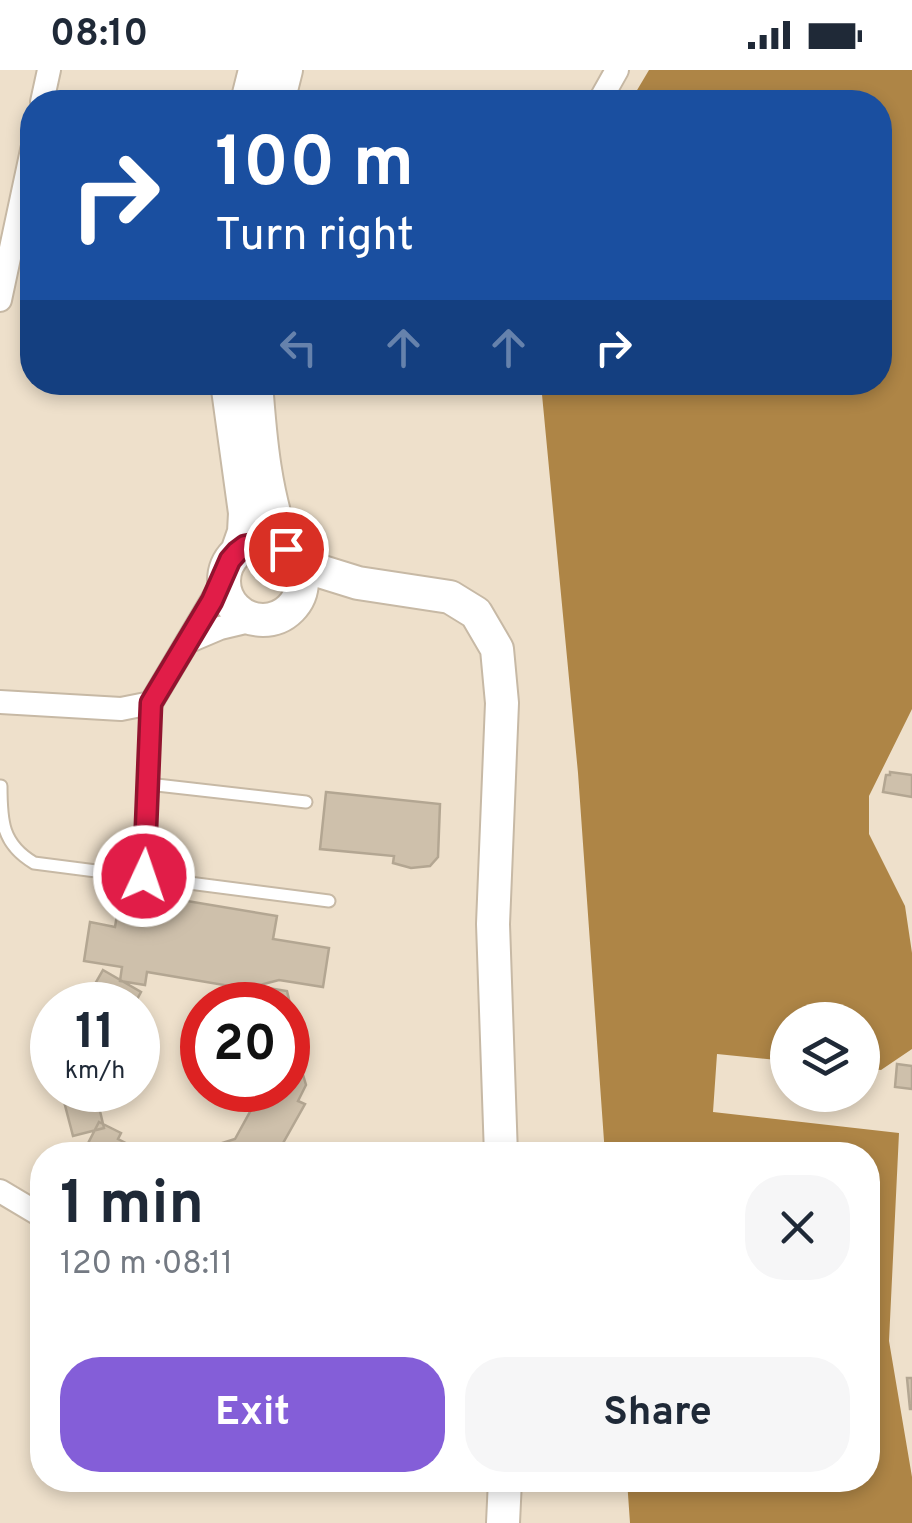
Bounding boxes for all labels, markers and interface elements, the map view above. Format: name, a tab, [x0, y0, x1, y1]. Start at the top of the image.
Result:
text: 08:10	[50, 11, 148, 60]
text: 100 m	[215, 122, 414, 211]
icon: right	[50, 130, 180, 260]
text: Turn right	[215, 209, 414, 266]
icon: left	[271, 320, 326, 375]
icon: ahead	[376, 320, 431, 375]
icon: ahead	[481, 320, 536, 375]
icon: right	[586, 320, 641, 375]
pin	[244, 507, 329, 592]
icon: arrive	[259, 522, 314, 577]
position arrow	[92, 824, 196, 928]
speed limit sign: 20	[180, 982, 310, 1112]
map controls	[770, 1002, 880, 1112]
button: layers	[770, 1002, 880, 1112]
text: 11	[75, 1003, 115, 1066]
text: km/h	[65, 1056, 125, 1088]
text: 1 min	[60, 1169, 204, 1245]
button: close	[745, 1175, 850, 1280]
text: 120 m · 08:11	[60, 1245, 233, 1285]
button: Exit	[60, 1357, 445, 1472]
button: Share	[465, 1357, 850, 1472]

